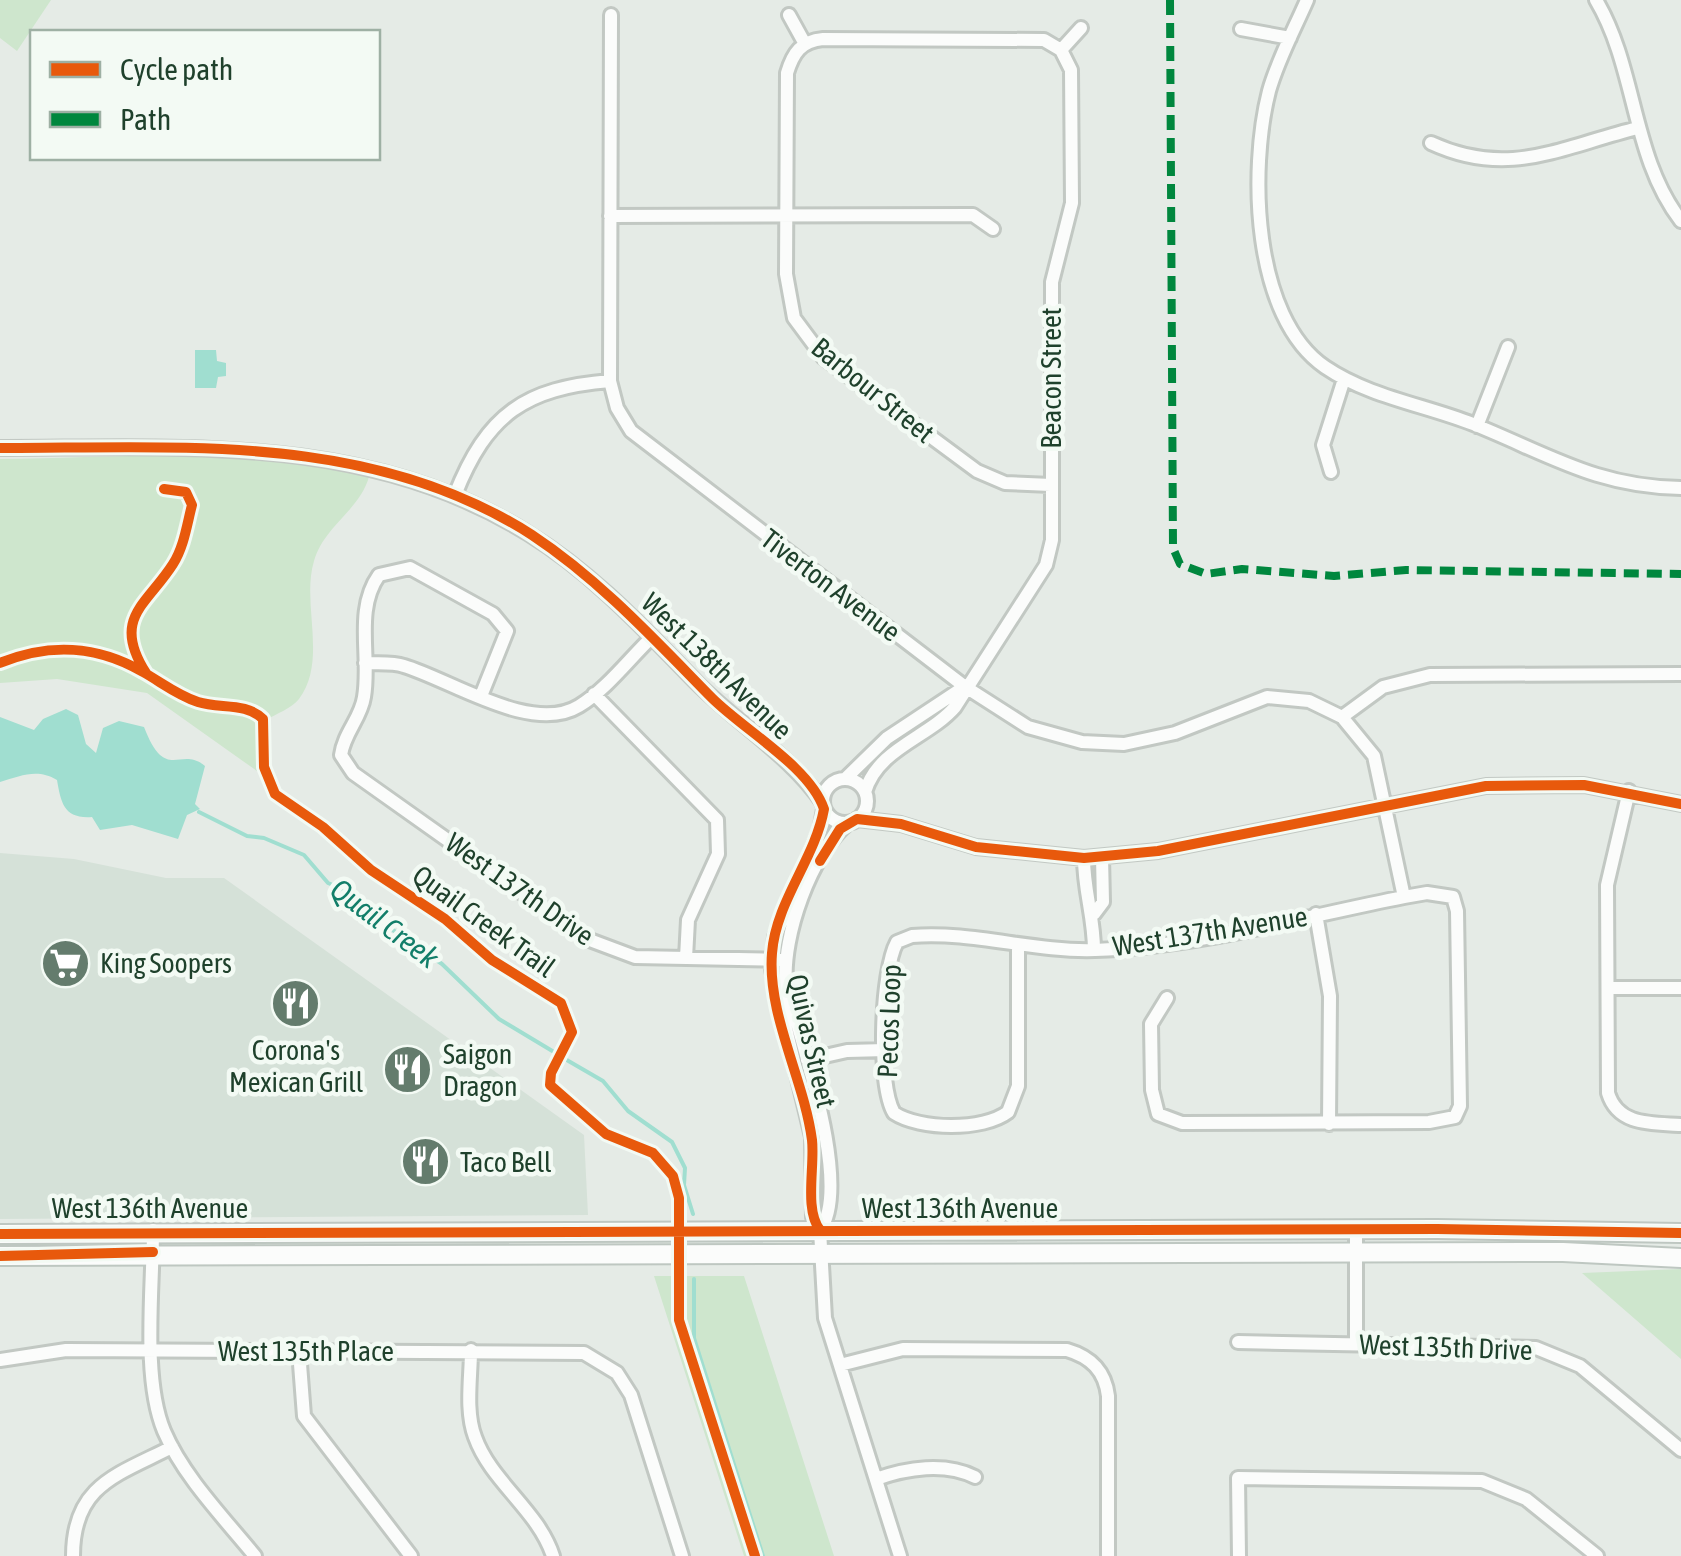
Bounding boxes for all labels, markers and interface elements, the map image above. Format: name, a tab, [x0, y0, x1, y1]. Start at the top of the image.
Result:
legend	[30, 30, 380, 160]
text: Cycle path	[120, 52, 233, 86]
text: Path	[120, 102, 171, 136]
street label: Beacon Street	[1035, 307, 1067, 449]
street label: Barbour Street	[805, 331, 941, 449]
street label: Tiverton Avenue	[755, 522, 907, 648]
street label: West 138th Avenue	[635, 586, 799, 746]
street label: West 137th Drive	[440, 826, 600, 952]
street label: Quail Creek Trail	[407, 859, 562, 984]
water label: Quail Creek	[324, 871, 446, 975]
street label: West 137th Avenue	[1110, 900, 1310, 962]
supermarket icon: King Soopers	[39, 937, 91, 989]
place label: King Soopers	[100, 947, 232, 979]
street label: Pecos Loop	[871, 964, 907, 1078]
street label: Quivas Street	[781, 971, 843, 1111]
restaurant icon: Corona's Mexican Grill	[270, 977, 322, 1029]
place label: Corona's Mexican Grill	[229, 1034, 364, 1098]
place label: Saigon Dragon	[443, 1038, 518, 1102]
restaurant icon: Saigon Dragon	[382, 1044, 434, 1096]
restaurant icon: Taco Bell	[399, 1136, 451, 1188]
place label: Taco Bell	[460, 1146, 552, 1178]
street label: West 136th Avenue	[52, 1192, 248, 1224]
street label: West 136th Avenue	[862, 1192, 1058, 1224]
street label: West 135th Drive	[1359, 1328, 1533, 1366]
street label: West 135th Place	[218, 1335, 394, 1367]

